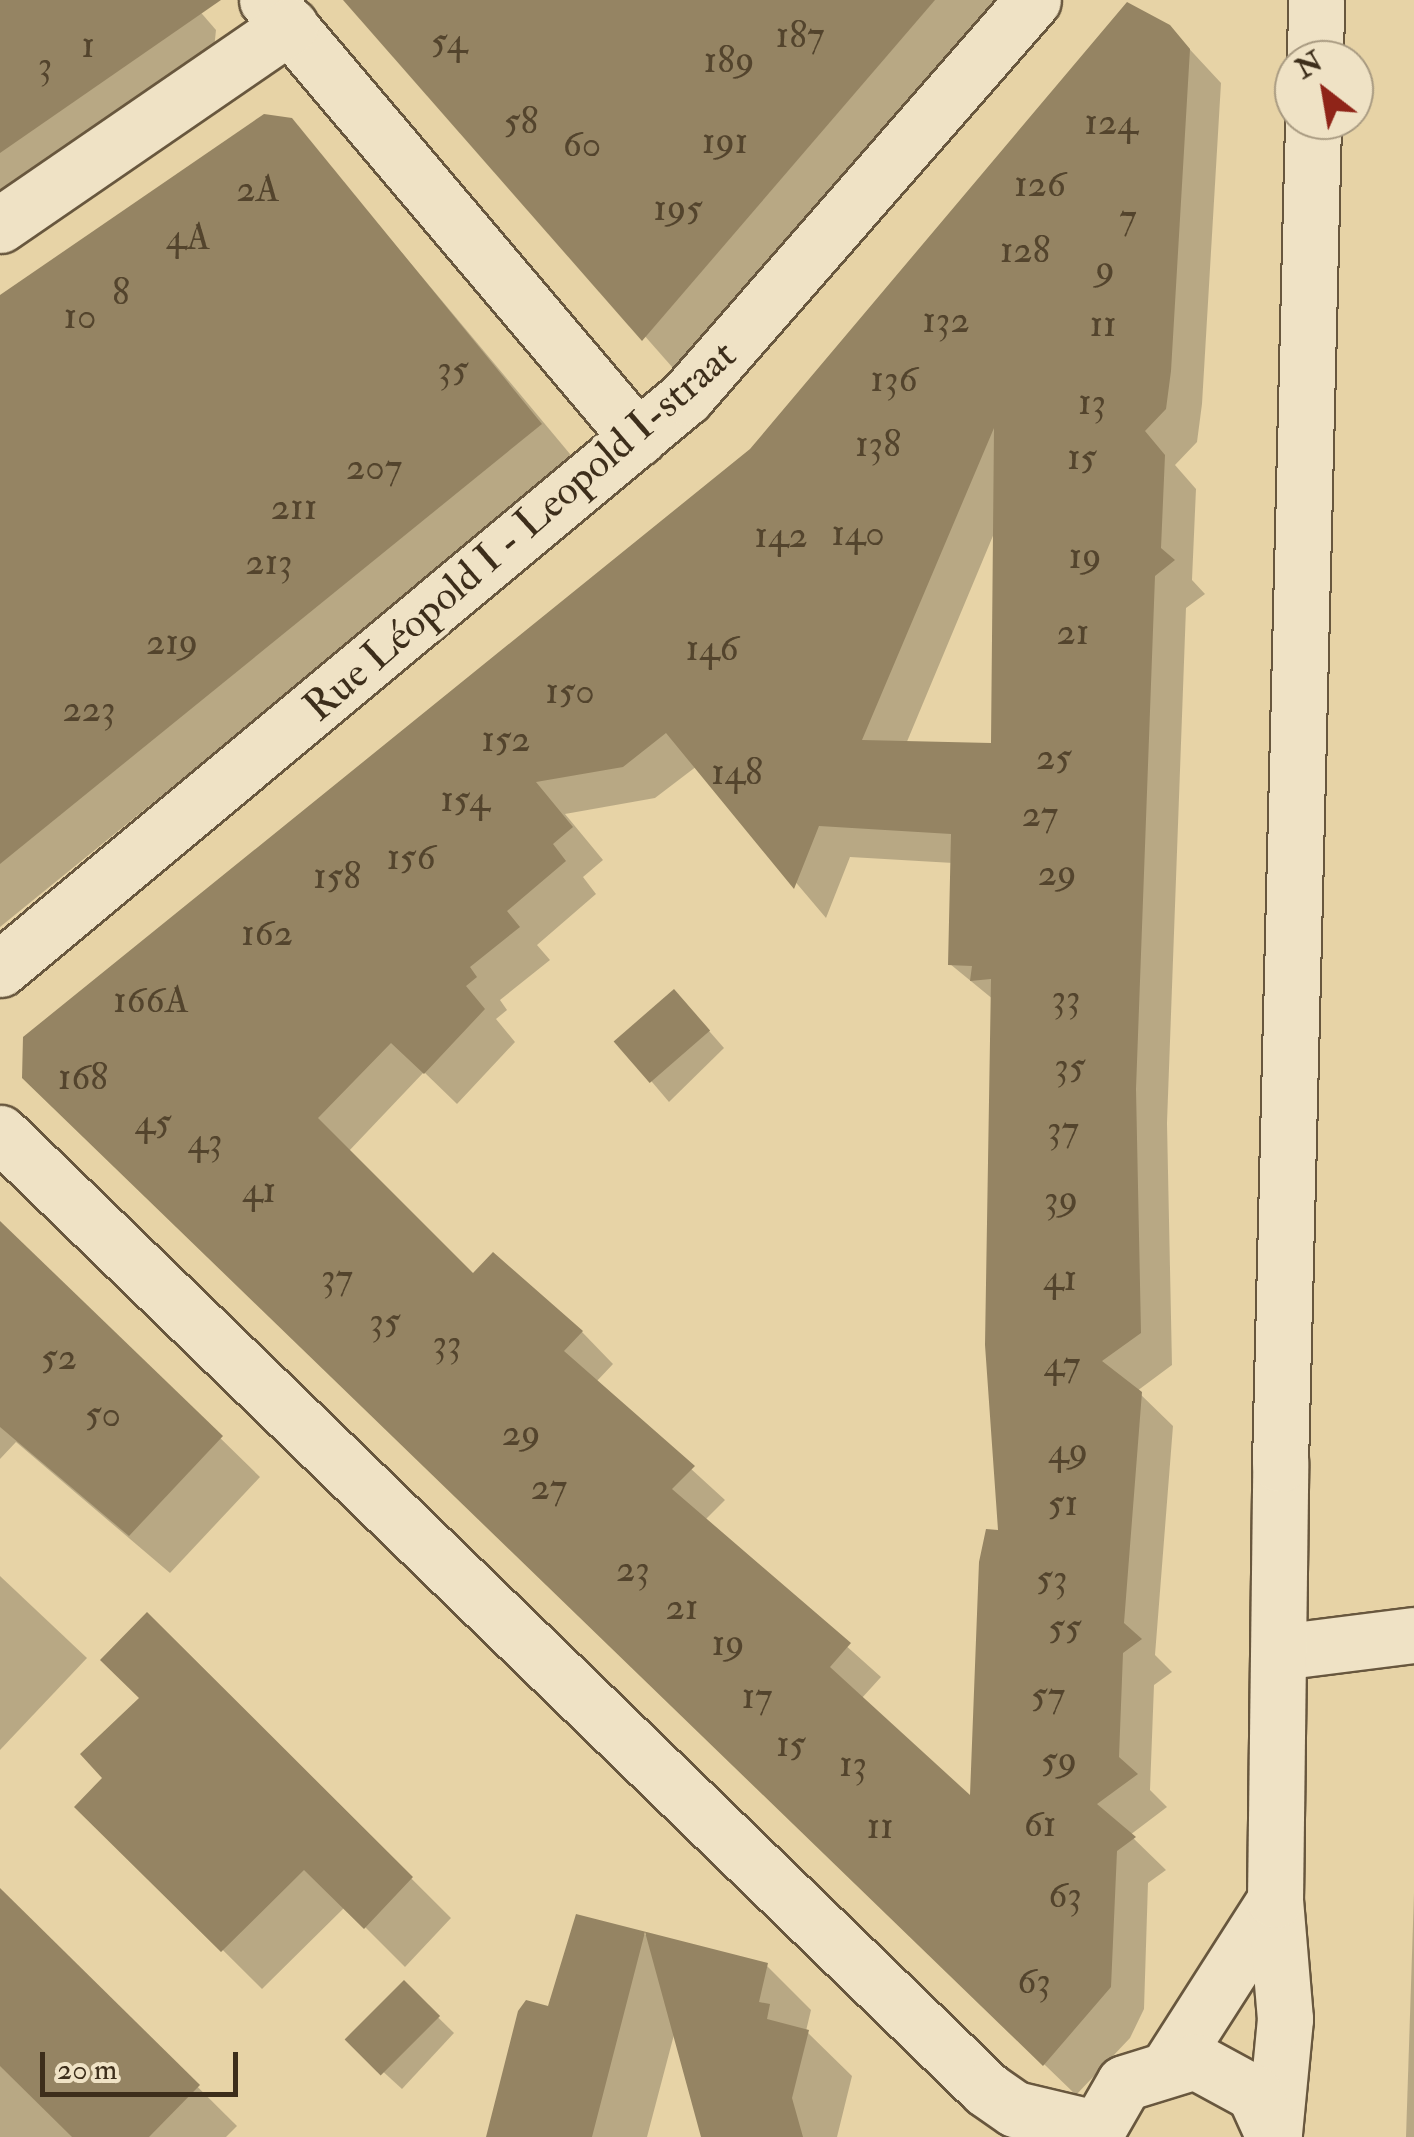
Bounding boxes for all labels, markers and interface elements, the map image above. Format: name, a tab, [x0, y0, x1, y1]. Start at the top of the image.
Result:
house number: 187	[776, 13, 824, 59]
house number: 54	[431, 19, 467, 65]
house number: 1	[81, 23, 95, 69]
house number: 189	[704, 38, 754, 84]
north arrow	[1274, 40, 1374, 140]
house number: 3	[38, 43, 52, 89]
text: N	[1290, 44, 1329, 87]
house number: 58	[504, 99, 538, 145]
house number: 124	[1084, 100, 1138, 146]
house number: 191	[702, 119, 748, 165]
house number: 60	[563, 122, 601, 168]
house number: 126	[1014, 162, 1066, 208]
house number: 2A	[236, 167, 280, 213]
house number: 195	[653, 186, 703, 232]
house number: 7	[1119, 195, 1137, 241]
house number: 4A	[166, 215, 210, 261]
house number: 128	[1000, 228, 1050, 274]
house number: 9	[1095, 247, 1115, 293]
house number: 8	[112, 270, 130, 316]
house number: 10	[64, 294, 96, 340]
house number: 132	[922, 298, 970, 344]
house number: 11	[1089, 302, 1117, 348]
street label: Rue Léopold I - Leopold I-straat	[294, 330, 746, 732]
house number: 35	[437, 347, 469, 393]
house number: 136	[870, 357, 918, 403]
house number: 13	[1078, 380, 1106, 426]
house number: 138	[855, 422, 901, 468]
house number: 15	[1067, 435, 1097, 481]
house number: 207	[346, 445, 402, 491]
house number: 211	[271, 485, 317, 531]
house number: 140	[831, 511, 885, 557]
house number: 142	[754, 513, 808, 559]
house number: 19	[1069, 534, 1101, 580]
house number: 213	[245, 540, 293, 586]
house number: 21	[1057, 610, 1089, 656]
house number: 219	[146, 620, 198, 666]
house number: 146	[685, 626, 739, 672]
house number: 150	[545, 669, 595, 715]
house number: 223	[62, 687, 116, 733]
house number: 152	[481, 717, 531, 763]
house number: 25	[1036, 735, 1072, 781]
house number: 148	[711, 750, 763, 796]
house number: 154	[440, 777, 490, 823]
house number: 27	[1022, 792, 1058, 838]
house number: 156	[386, 835, 436, 881]
house number: 29	[1038, 851, 1076, 897]
house number: 158	[313, 854, 361, 900]
house number: 162	[241, 911, 293, 957]
house number: 33	[1051, 976, 1081, 1022]
house number: 166A	[113, 978, 189, 1024]
house number: 35	[1054, 1044, 1086, 1090]
house number: 168	[58, 1055, 108, 1101]
house number: 45	[134, 1100, 172, 1146]
house number: 37	[1047, 1107, 1079, 1153]
house number: 43	[187, 1119, 223, 1165]
house number: 41	[242, 1168, 276, 1214]
house number: 39	[1044, 1177, 1078, 1223]
house number: 37	[321, 1255, 353, 1301]
house number: 41	[1043, 1256, 1077, 1302]
house number: 35	[369, 1299, 401, 1345]
house number: 33	[432, 1321, 462, 1367]
house number: 52	[41, 1335, 77, 1381]
house number: 47	[1043, 1342, 1081, 1388]
house number: 50	[85, 1392, 121, 1438]
house number: 29	[502, 1411, 540, 1457]
house number: 49	[1048, 1429, 1088, 1475]
house number: 27	[531, 1465, 567, 1511]
house number: 51	[1048, 1481, 1078, 1527]
house number: 23	[616, 1547, 650, 1593]
house number: 53	[1036, 1556, 1068, 1602]
house number: 21	[666, 1585, 698, 1631]
house number: 55	[1048, 1605, 1082, 1651]
house number: 19	[712, 1621, 744, 1667]
house number: 57	[1031, 1673, 1065, 1719]
house number: 17	[741, 1674, 773, 1720]
house number: 15	[776, 1722, 806, 1768]
house number: 59	[1041, 1738, 1077, 1784]
house number: 13	[839, 1742, 867, 1788]
house number: 61	[1024, 1802, 1056, 1848]
house number: 11	[866, 1804, 894, 1850]
house number: 63	[1048, 1873, 1082, 1919]
house number: 63	[1017, 1959, 1051, 2005]
scale bar	[45, 2032, 242, 2094]
text: 20 m	[57, 2051, 117, 2088]

